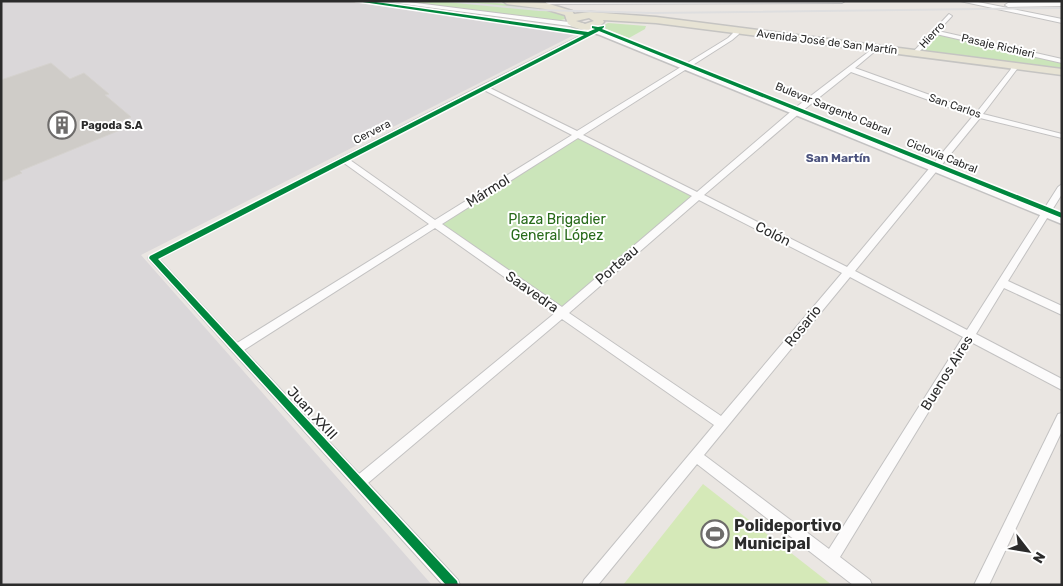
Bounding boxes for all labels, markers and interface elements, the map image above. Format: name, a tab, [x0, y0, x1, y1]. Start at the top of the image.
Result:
street label: Hierro	[917, 19, 947, 51]
street label: Avenida José de San Martín	[756, 27, 898, 57]
street label: Pasaje Richieri	[960, 31, 1036, 61]
street label: Bulevar Sargento Cabral	[773, 80, 893, 138]
street label: San Carlos	[927, 91, 983, 121]
building icon: Pagoda S.A	[47, 110, 77, 140]
street label: Cervera	[351, 117, 393, 147]
place label: Pagoda S.A	[81, 119, 143, 132]
street label: Ciclovía Cabral	[905, 136, 979, 176]
district label: San Martín	[806, 151, 871, 165]
street label: Mármol	[463, 171, 513, 211]
park label: Plaza Brigadier General López	[508, 211, 606, 244]
street label: Colón	[753, 218, 793, 250]
street label: Porteau	[592, 242, 642, 288]
street label: Saavedra	[502, 268, 562, 316]
street label: Rosario	[781, 302, 825, 350]
street label: Buenos Aires	[917, 332, 977, 414]
street label: Juan XXIII	[283, 383, 341, 443]
place label: Polideportivo Municipal	[734, 516, 842, 553]
sports icon: Polideportivo Municipal	[700, 519, 730, 549]
north arrow	[1003, 526, 1053, 576]
text: N	[1029, 549, 1049, 566]

